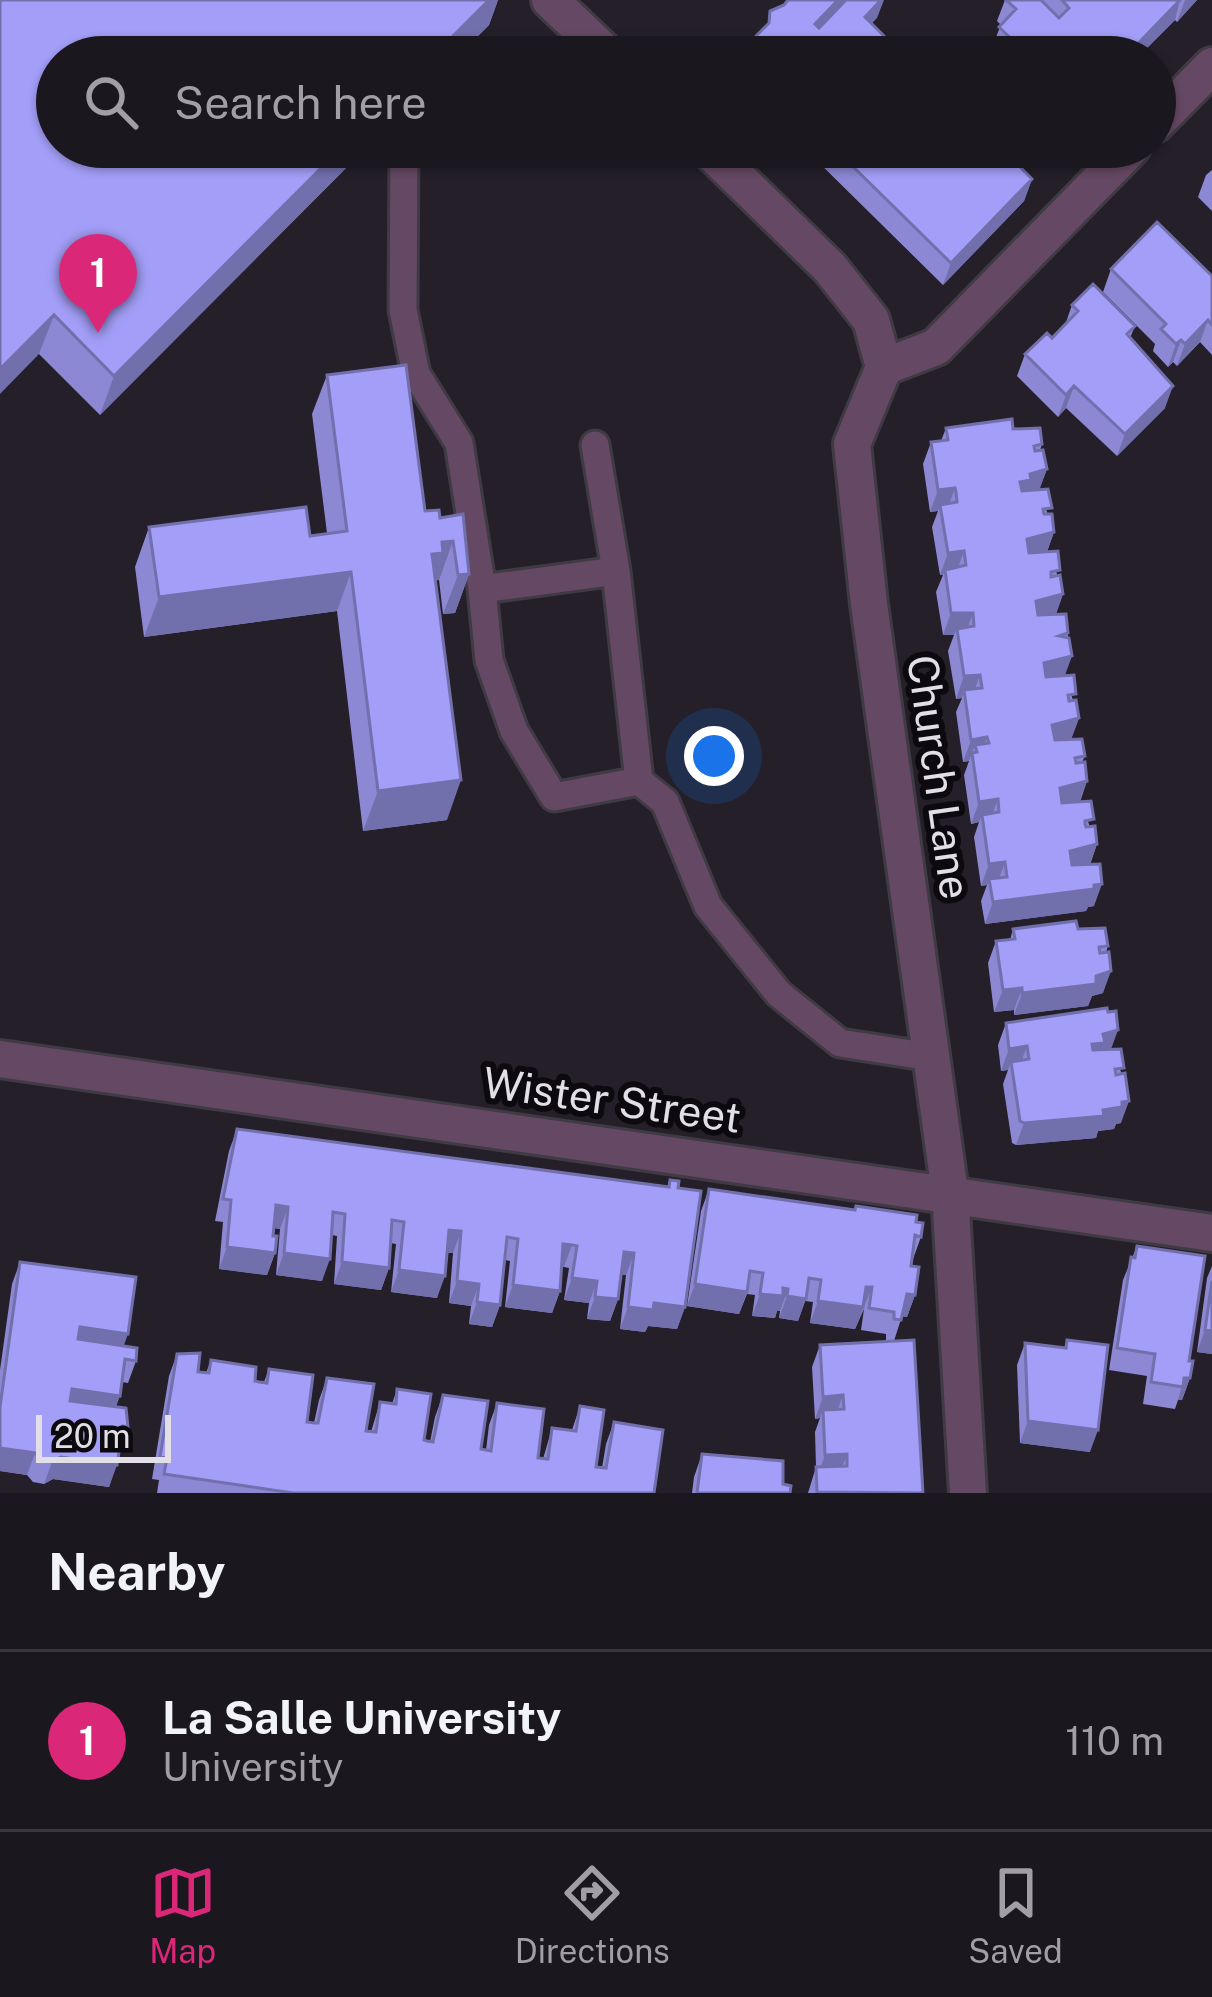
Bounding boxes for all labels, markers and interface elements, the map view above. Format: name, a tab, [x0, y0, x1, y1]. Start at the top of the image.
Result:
search box	[36, 36, 1176, 168]
icon: search	[78, 69, 144, 135]
text: Search here	[174, 76, 427, 129]
pin: 1	[59, 234, 137, 333]
street label: Church Lane	[898, 652, 981, 902]
your location	[684, 726, 744, 786]
street label: Wister Street	[480, 1057, 744, 1142]
scale bar	[36, 1409, 171, 1462]
text: 20 m	[54, 1417, 130, 1455]
text: Nearby	[48, 1542, 225, 1601]
text: La Salle University	[162, 1691, 561, 1744]
text: 1	[79, 1718, 95, 1764]
text: 110 m	[1065, 1718, 1164, 1764]
text: University	[162, 1744, 343, 1790]
tab: Map	[149, 1860, 216, 1970]
tab: Directions	[515, 1860, 670, 1970]
tab: Saved	[968, 1860, 1063, 1970]

